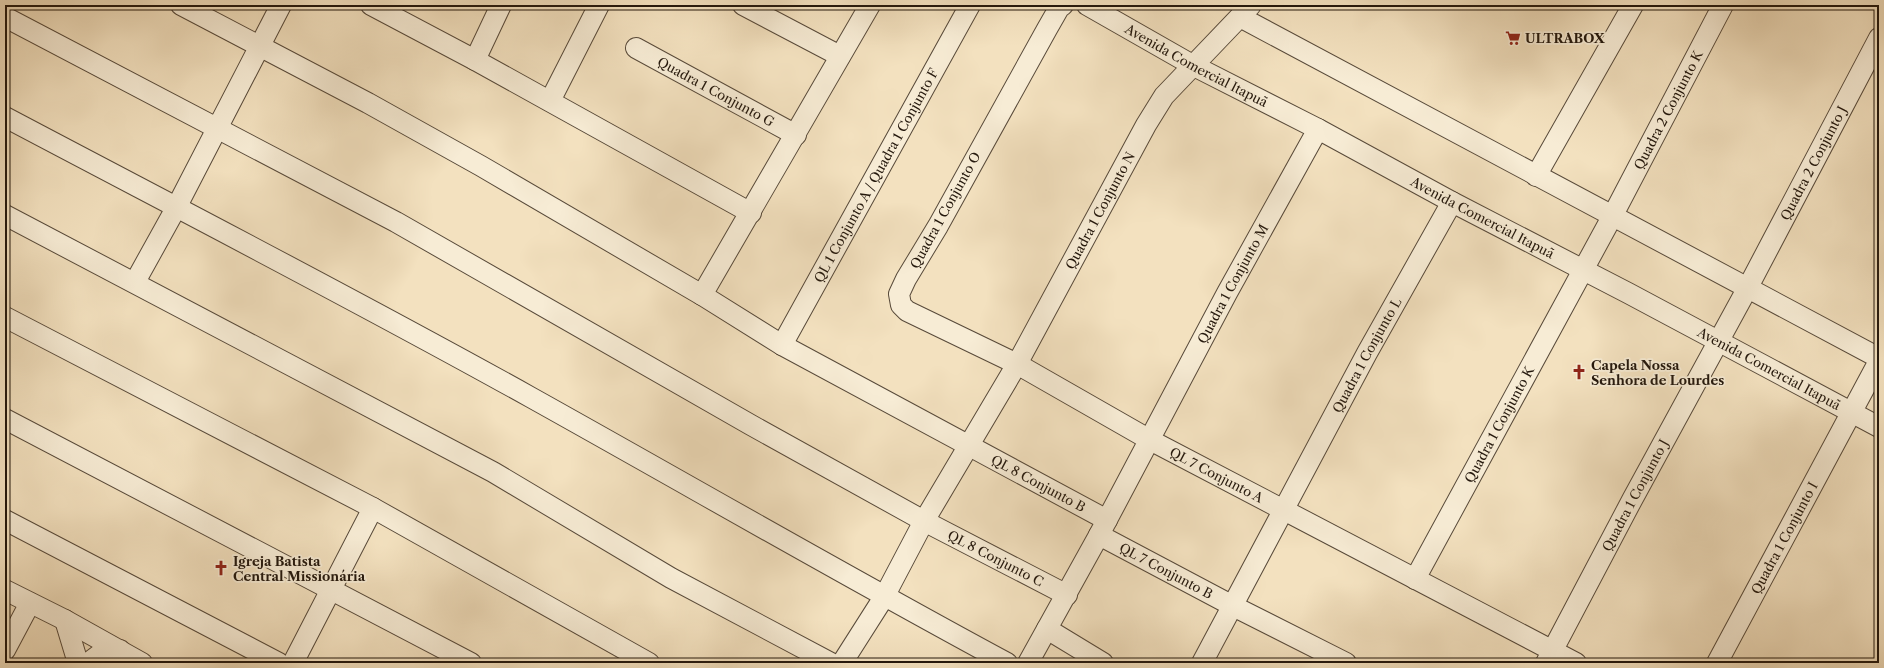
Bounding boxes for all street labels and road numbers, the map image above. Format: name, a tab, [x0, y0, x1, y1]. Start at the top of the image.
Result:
street label: Avenida Comercial Itapuã	[1121, 20, 1271, 110]
street label: Quadra 2 Conjunto K	[1630, 47, 1706, 172]
street label: Quadra 1 Conjunto G	[655, 53, 778, 130]
street label: QL 1 Conjunto A / Quadra 1 Conjunto F	[810, 65, 942, 285]
street label: Quadra 2 Conjunto J	[1777, 103, 1850, 223]
street label: Quadra 1 Conjunto O	[906, 149, 984, 271]
street label: Quadra 1 Conjunto N	[1062, 149, 1138, 272]
street label: Avenida Comercial Itapuã	[1407, 173, 1557, 262]
street label: Quadra 1 Conjunto M	[1194, 221, 1272, 346]
street label: Quadra 1 Conjunto L	[1329, 294, 1405, 416]
street label: Avenida Comercial Itapuã	[1694, 323, 1844, 413]
street label: Quadra 1 Conjunto K	[1461, 363, 1538, 485]
street label: Quadra 1 Conjunto J	[1598, 436, 1672, 554]
street label: QL 7 Conjunto A	[1167, 444, 1267, 506]
street label: QL 8 Conjunto B	[989, 451, 1088, 515]
street label: Quadra 1 Conjunto I	[1748, 479, 1821, 597]
street label: QL 8 Conjunto C	[945, 527, 1046, 589]
street label: QL 7 Conjunto B	[1117, 539, 1216, 602]

